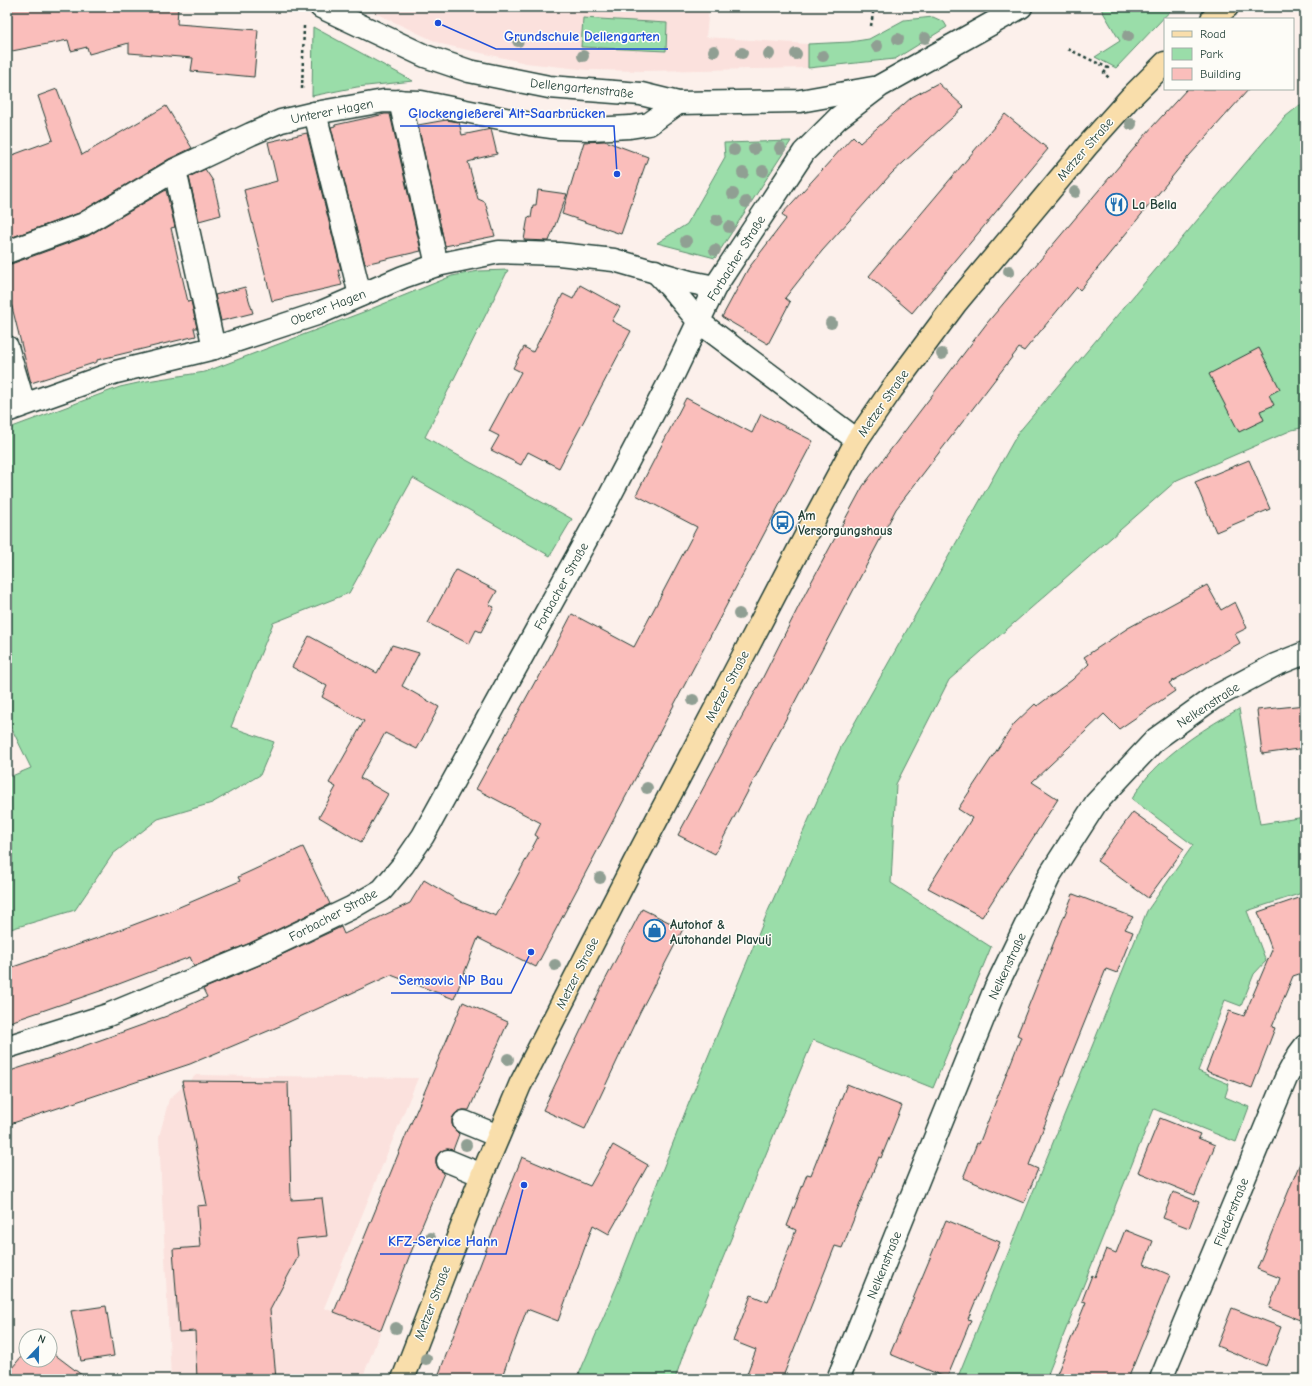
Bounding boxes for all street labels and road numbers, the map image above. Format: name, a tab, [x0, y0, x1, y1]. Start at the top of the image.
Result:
street label: Dellengartenstraße	[530, 75, 635, 101]
street label: Unterer Hagen	[290, 96, 374, 126]
street label: Metzer Straße	[1054, 114, 1117, 183]
street label: Forbacher Straße	[704, 212, 768, 303]
street label: Oberer Hagen	[288, 286, 368, 328]
street label: Metzer Straße	[854, 366, 912, 439]
street label: Forbacher Straße	[531, 539, 591, 632]
street label: Metzer Straße	[702, 647, 752, 724]
street label: Nelkenstraße	[1174, 679, 1243, 731]
street label: Forbacher Straße	[286, 885, 380, 945]
street label: Nelkenstraße	[985, 930, 1029, 1002]
street label: Metzer Straße	[553, 934, 602, 1011]
street label: Fliederstraße	[1210, 1175, 1252, 1248]
street label: Nelkenstraße	[864, 1228, 905, 1301]
street label: Metzer Straße	[411, 1263, 453, 1342]

